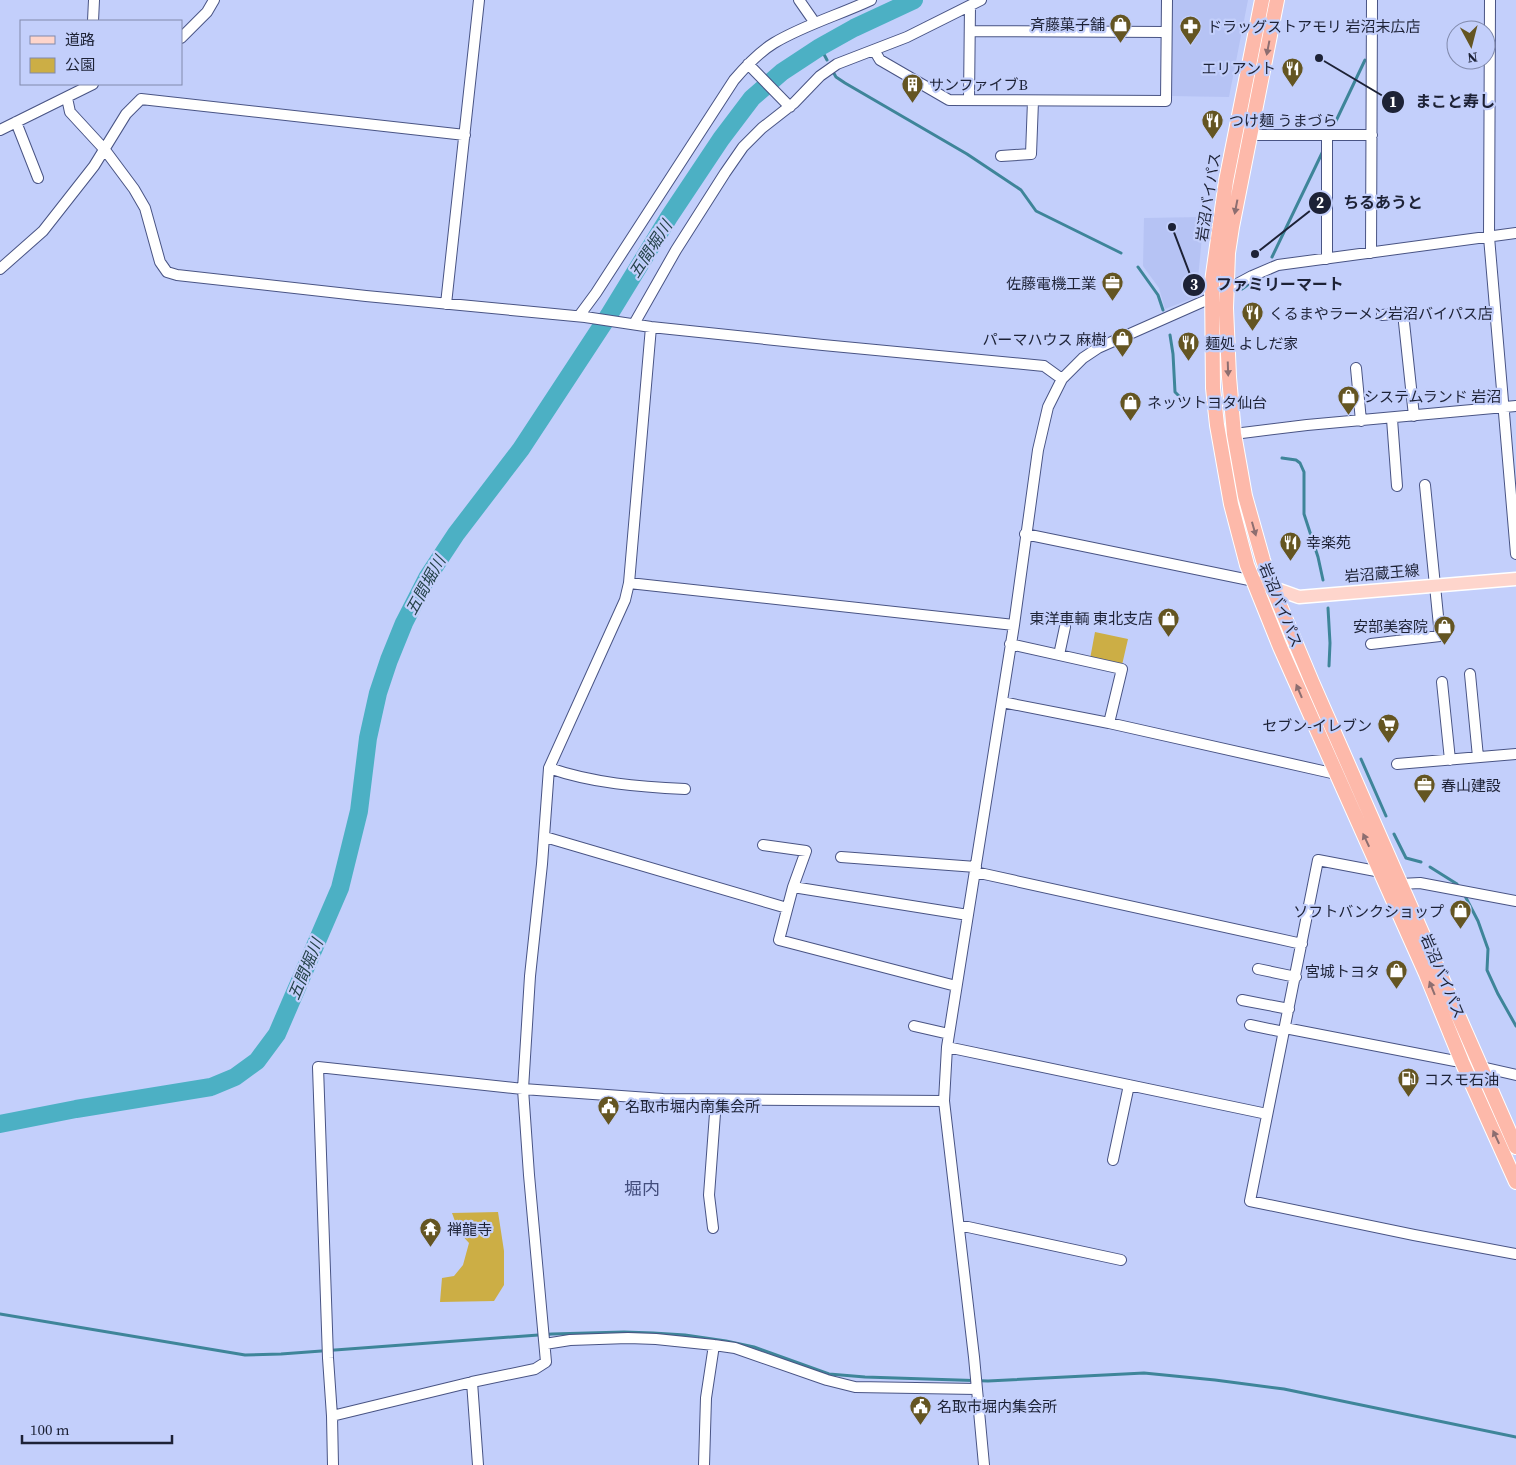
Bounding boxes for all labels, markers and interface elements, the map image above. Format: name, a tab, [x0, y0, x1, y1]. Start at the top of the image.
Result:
shop icon: 斉藤菓子舗	[1109, 12, 1133, 43]
place label: 斉藤菓子舗	[1030, 14, 1105, 35]
pharmacy icon: ドラッグストアモリ 岩沼末広店	[1179, 14, 1203, 45]
place label: ドラッグストアモリ 岩沼末広店	[1207, 16, 1421, 37]
legend	[20, 20, 182, 85]
north arrow	[1446, 20, 1496, 70]
text: 道路	[65, 29, 95, 50]
one-way arrow	[1264, 40, 1272, 55]
text: N	[1466, 47, 1479, 68]
text: 公園	[65, 54, 95, 75]
restaurant icon: エリアント	[1280, 56, 1304, 87]
place label: エリアント	[1202, 58, 1276, 79]
building icon: サンファイブB	[901, 72, 925, 103]
place label: サンファイブB	[929, 74, 1028, 95]
callout: まこと寿し	[1380, 86, 1505, 117]
text: まこと寿し	[1415, 90, 1495, 112]
text: 1	[1389, 91, 1397, 112]
restaurant icon: つけ麺 うまづら	[1201, 108, 1225, 139]
place label: つけ麺 うまづら	[1229, 110, 1338, 131]
street label: 岩沼バイパス	[1191, 151, 1225, 243]
callout: ちるあうと	[1308, 187, 1433, 218]
text: ちるあうと	[1343, 191, 1423, 213]
text: 2	[1316, 192, 1324, 213]
one-way arrow	[1232, 200, 1240, 215]
water label: 五間堀川	[623, 215, 678, 282]
callout: ファミリーマート	[1181, 269, 1354, 300]
office icon: 佐藤電機工業	[1100, 271, 1124, 302]
place label: 佐藤電機工業	[1006, 273, 1096, 294]
text: ファミリーマート	[1216, 273, 1344, 295]
text: 3	[1190, 274, 1198, 295]
restaurant icon: くるまやラーメン岩沼バイパス店	[1241, 301, 1265, 332]
place label: くるまやラーメン岩沼バイパス店	[1269, 303, 1493, 324]
shop icon: パーマハウス 麻樹	[1110, 327, 1134, 358]
place label: パーマハウス 麻樹	[983, 329, 1106, 350]
restaurant icon: 麺処 よしだ家	[1177, 331, 1201, 362]
place label: 麺処 よしだ家	[1205, 333, 1299, 354]
one-way arrow	[1225, 361, 1233, 377]
shop icon: システムランド 岩沼	[1336, 384, 1360, 415]
place label: システムランド 岩沼	[1364, 386, 1501, 407]
shop icon: ネッツトヨタ仙台	[1119, 390, 1143, 421]
place label: ネッツトヨタ仙台	[1147, 392, 1267, 413]
one-way arrow	[1250, 521, 1258, 537]
restaurant icon: 幸楽苑	[1278, 530, 1302, 561]
place label: 幸楽苑	[1306, 532, 1351, 553]
water label: 五間堀川	[400, 550, 451, 618]
street label: 岩沼バイパス	[1254, 559, 1308, 651]
street label: 岩沼蔵王線	[1344, 559, 1420, 587]
shop icon: 東洋車輌 東北支店	[1157, 606, 1181, 637]
place label: 東洋車輌 東北支店	[1030, 608, 1153, 629]
shop icon: 安部美容院	[1432, 614, 1456, 645]
place label: 安部美容院	[1353, 616, 1428, 637]
one-way arrow	[1295, 683, 1303, 698]
supermarket icon: セブン-イレブン	[1376, 713, 1400, 744]
place label: セブン-イレブン	[1262, 715, 1372, 736]
office icon: 春山建設	[1413, 773, 1437, 804]
place label: 春山建設	[1441, 775, 1501, 796]
one-way arrow	[1361, 832, 1370, 847]
shop icon: ソフトバンクショップ	[1448, 899, 1472, 930]
place label: ソフトバンクショップ	[1293, 901, 1444, 922]
street label: 岩沼バイパス	[1416, 931, 1470, 1021]
water label: 五間堀川	[282, 933, 328, 1003]
shop icon: 宮城トヨタ	[1384, 959, 1408, 990]
place label: 宮城トヨタ	[1305, 961, 1380, 982]
one-way arrow	[1427, 981, 1435, 995]
fuel station icon: コスモ石油	[1396, 1067, 1420, 1098]
place label: コスモ石油	[1424, 1069, 1499, 1090]
public building icon: 名取市堀内南集会所	[597, 1094, 621, 1125]
place label: 名取市堀内南集会所	[625, 1096, 760, 1117]
one-way arrow	[1491, 1130, 1499, 1144]
district label: 堀内	[624, 1176, 660, 1201]
temple icon: 禅龍寺	[419, 1217, 443, 1248]
place label: 禅龍寺	[447, 1219, 492, 1240]
public building icon: 名取市堀内集会所	[909, 1394, 933, 1425]
place label: 名取市堀内集会所	[937, 1396, 1057, 1417]
scale bar	[22, 1412, 172, 1444]
text: 100 m	[30, 1419, 70, 1440]

